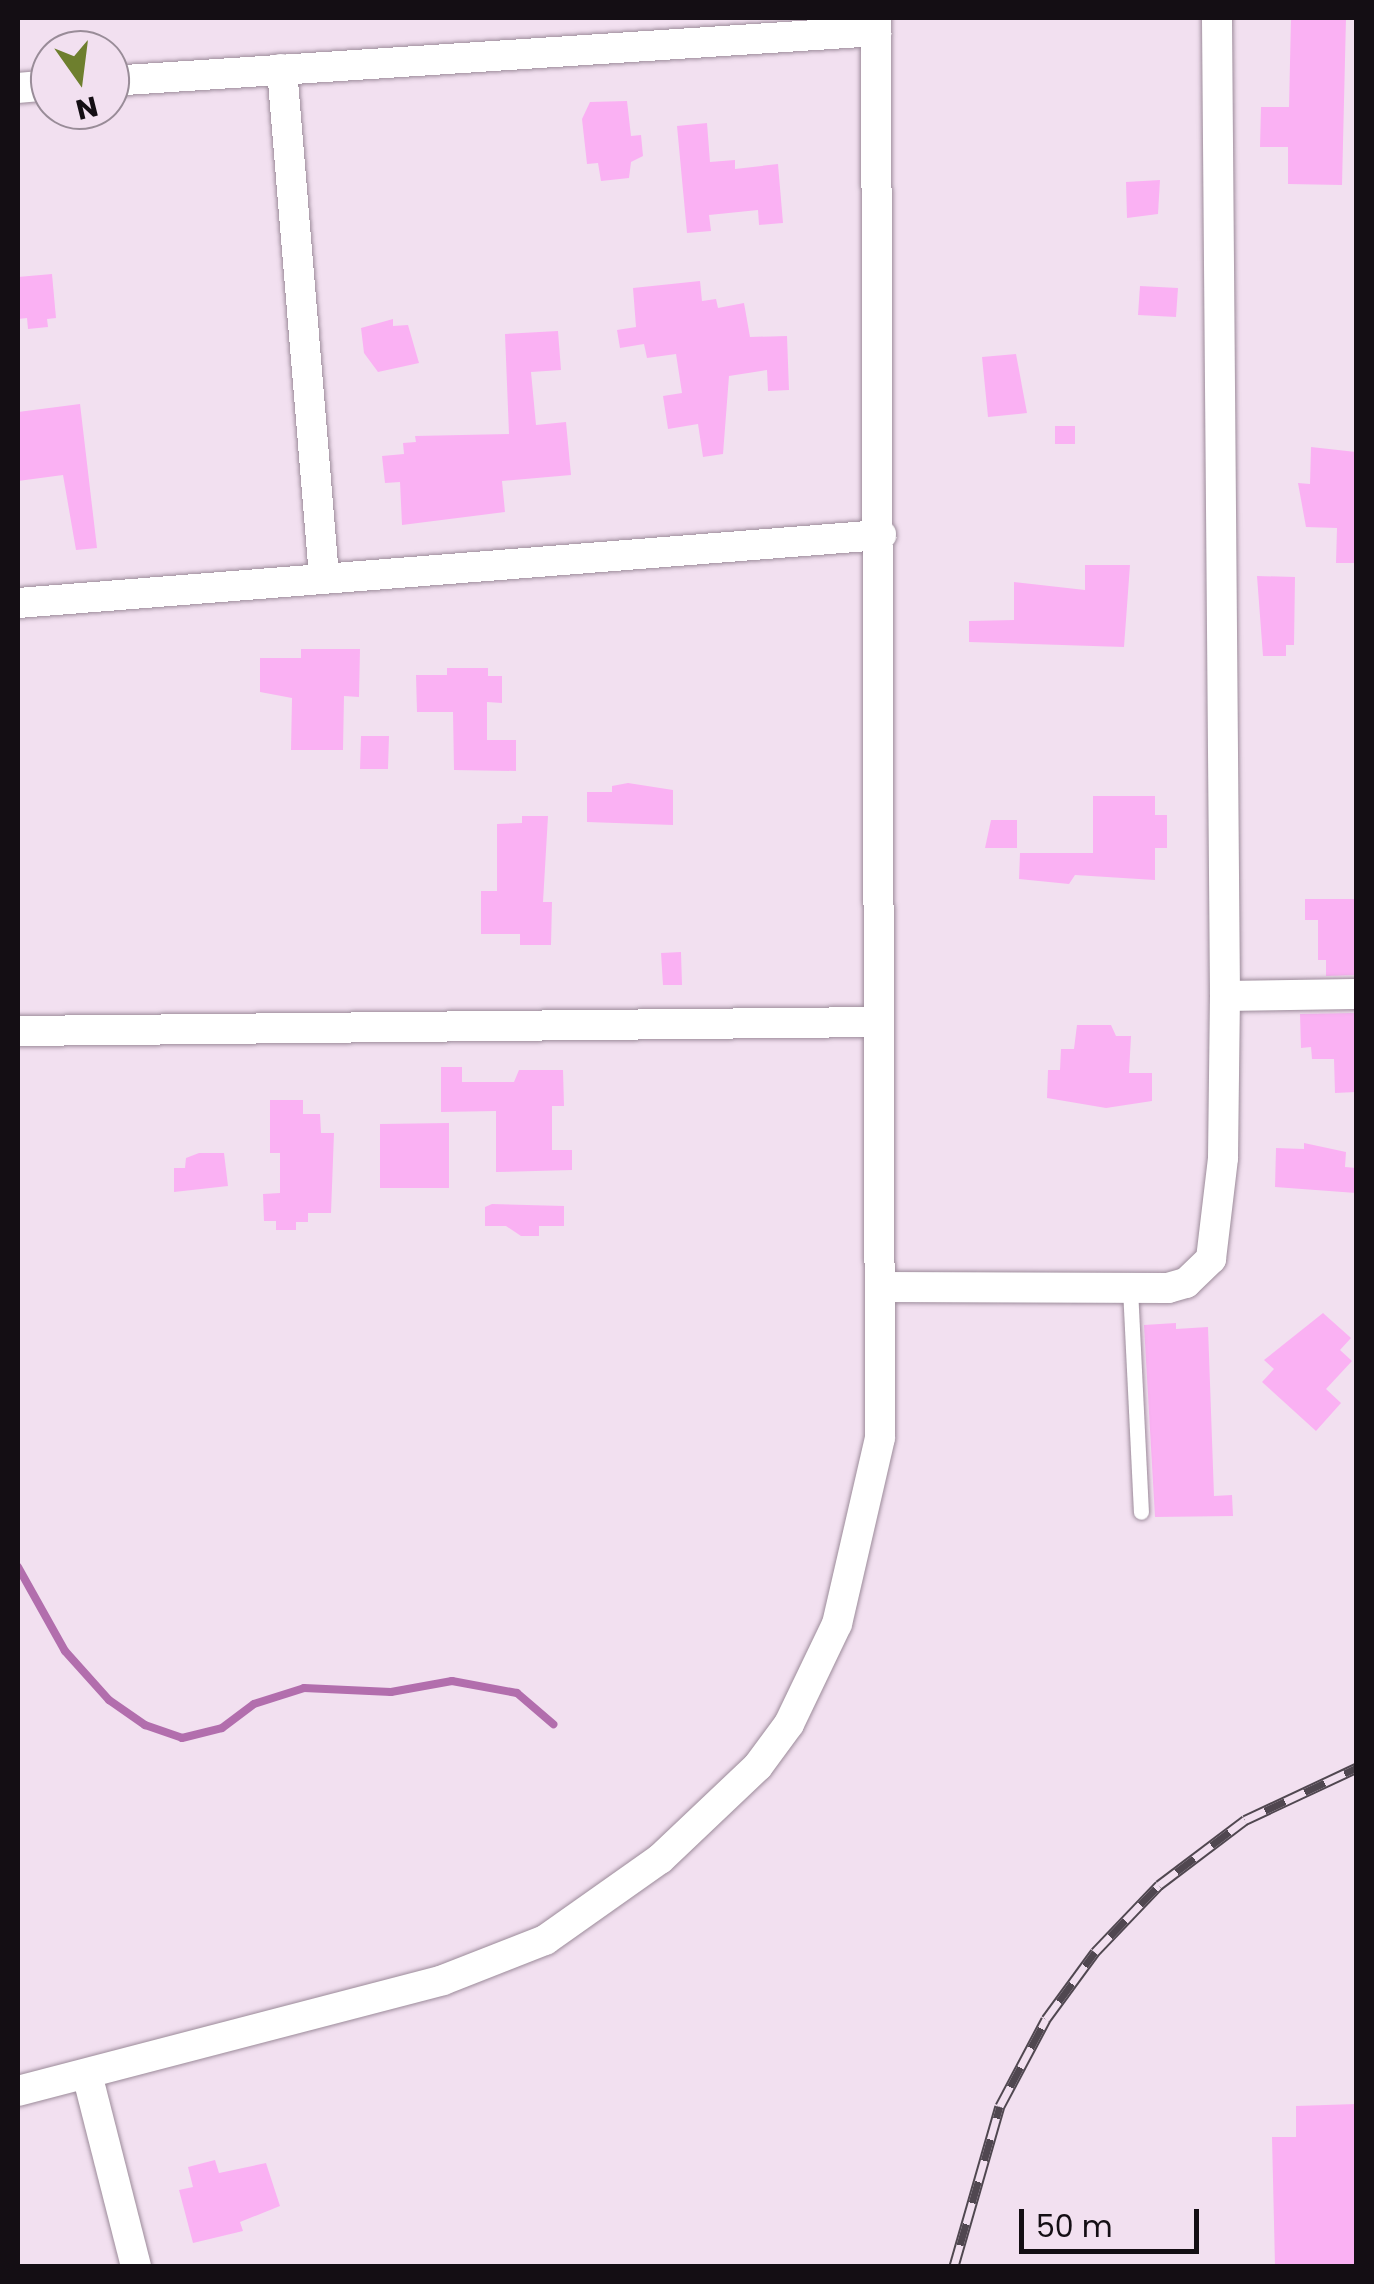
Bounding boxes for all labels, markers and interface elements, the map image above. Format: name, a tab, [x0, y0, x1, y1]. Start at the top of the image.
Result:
north arrow	[30, 30, 130, 130]
text: N	[72, 86, 102, 129]
scale bar	[1024, 2189, 1204, 2251]
text: 50 m	[1036, 2205, 1113, 2248]

